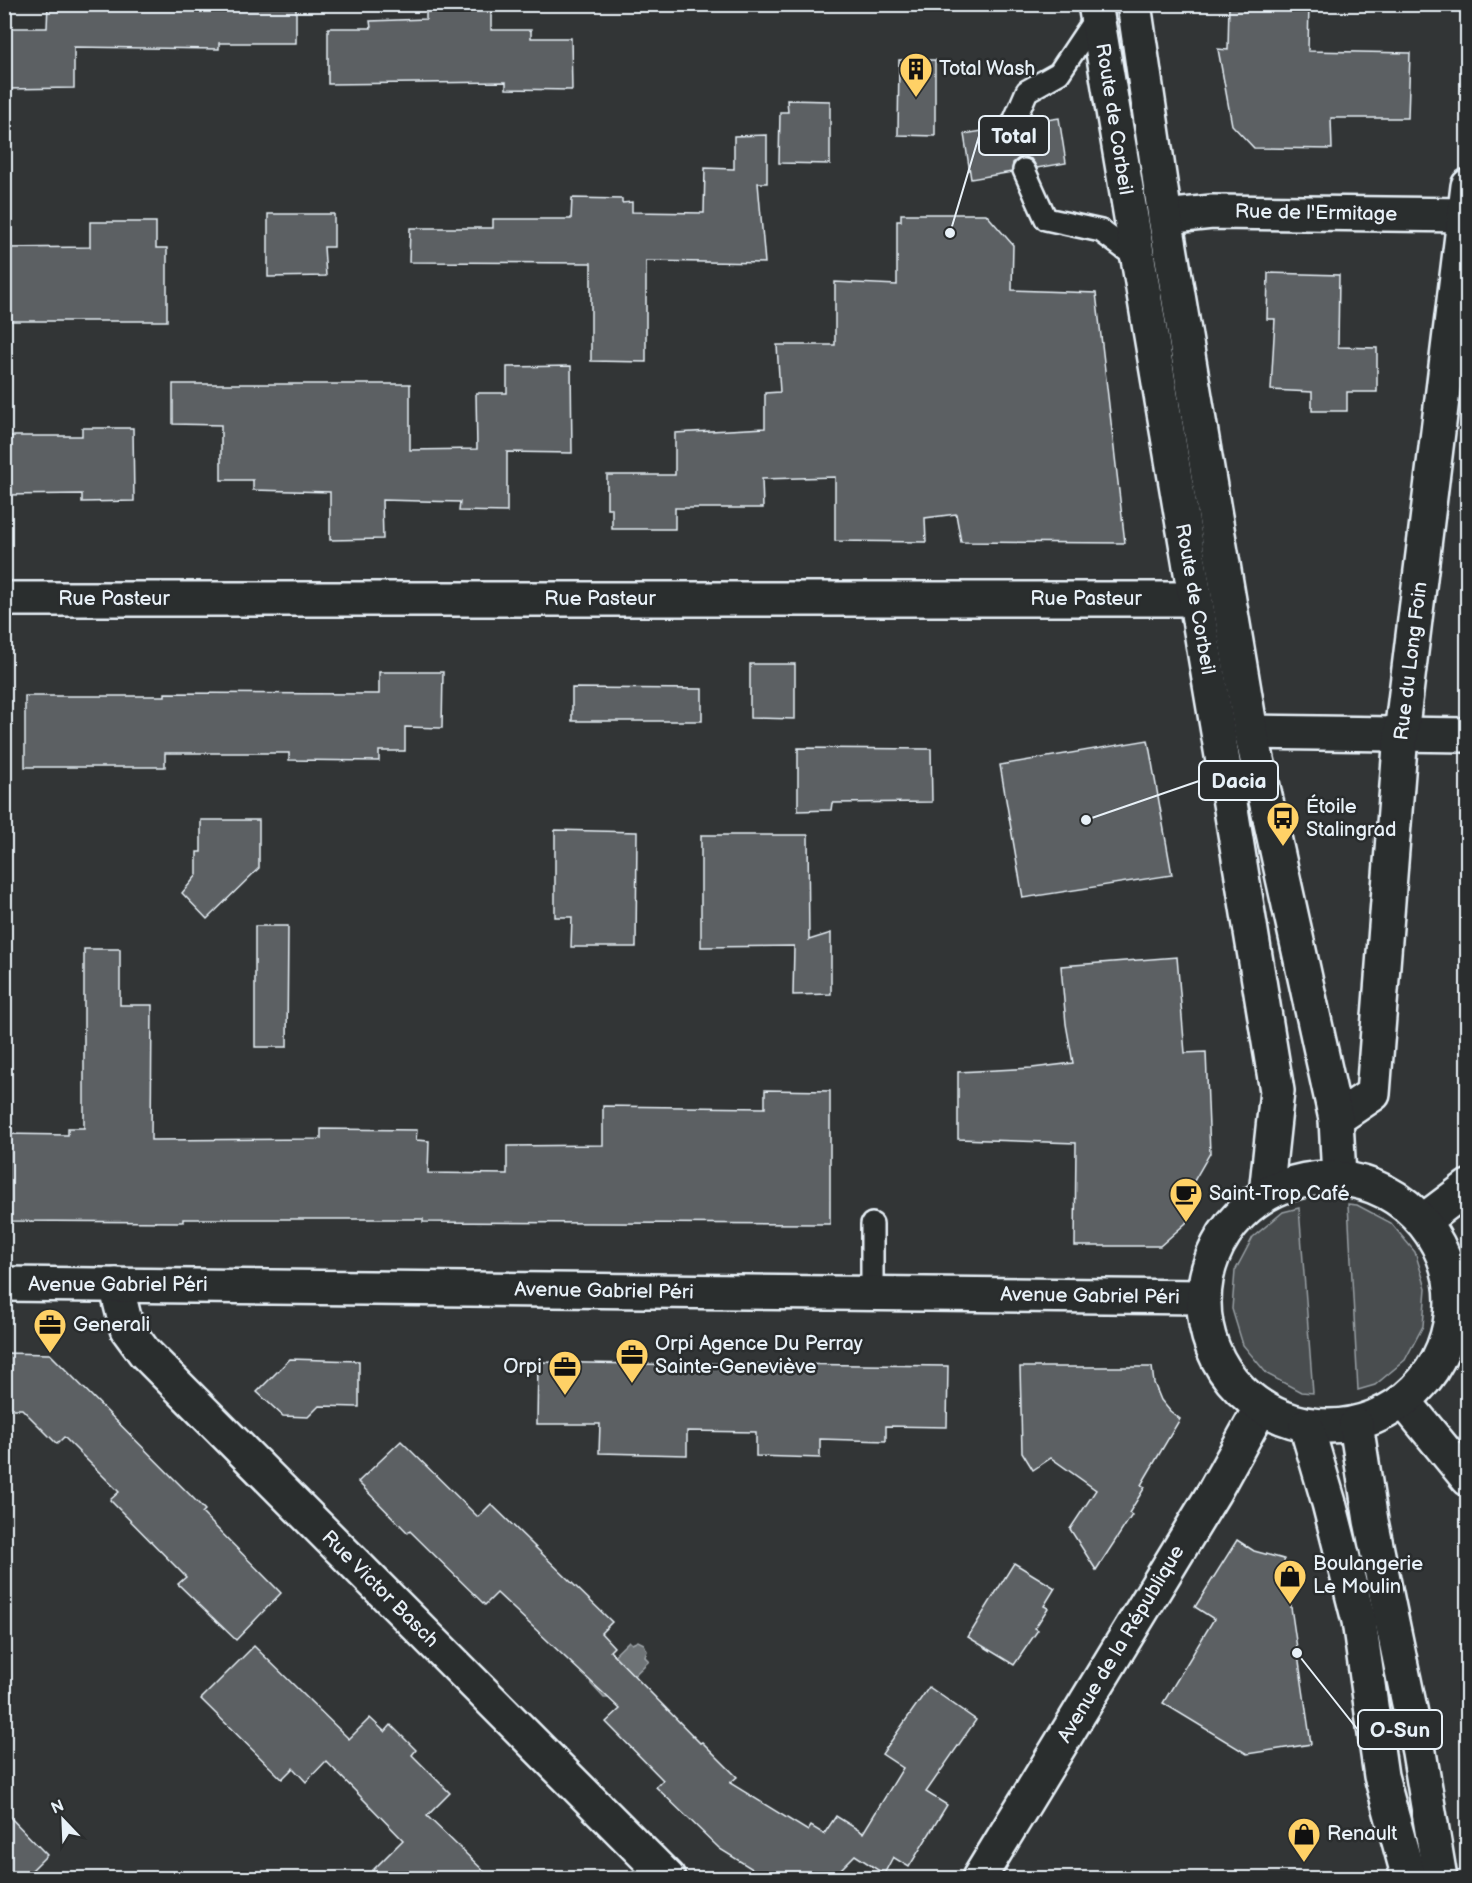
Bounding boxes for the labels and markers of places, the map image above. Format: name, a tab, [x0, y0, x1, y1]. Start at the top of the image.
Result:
building icon: Total Wash	[898, 51, 934, 98]
place label: Total Wash	[939, 57, 1035, 81]
callout: Total	[979, 116, 1049, 155]
callout: Dacia	[1199, 761, 1278, 800]
place label: Étoile Stalingrad	[1306, 794, 1397, 842]
bus stop icon: Étoile Stalingrad	[1265, 800, 1301, 847]
cafe icon: Saint-Trop Café	[1168, 1176, 1204, 1223]
place label: Saint-Trop Café	[1209, 1182, 1349, 1206]
office icon: Generali	[32, 1307, 68, 1354]
place label: Generali	[73, 1313, 150, 1337]
place label: Orpi Agence Du Perray Sainte-Geneviève	[655, 1332, 863, 1379]
office icon: Orpi Agence Du Perray Sainte-Geneviève	[614, 1337, 650, 1384]
office icon: Orpi	[547, 1349, 583, 1396]
place label: Orpi	[503, 1355, 542, 1379]
place label: Boulangerie Le Moulin	[1313, 1552, 1423, 1599]
shop icon: Boulangerie Le Moulin	[1272, 1558, 1308, 1605]
callout: O-Sun	[1358, 1710, 1442, 1749]
shop icon: Renault	[1286, 1816, 1322, 1863]
place label: Renault	[1327, 1822, 1397, 1846]

